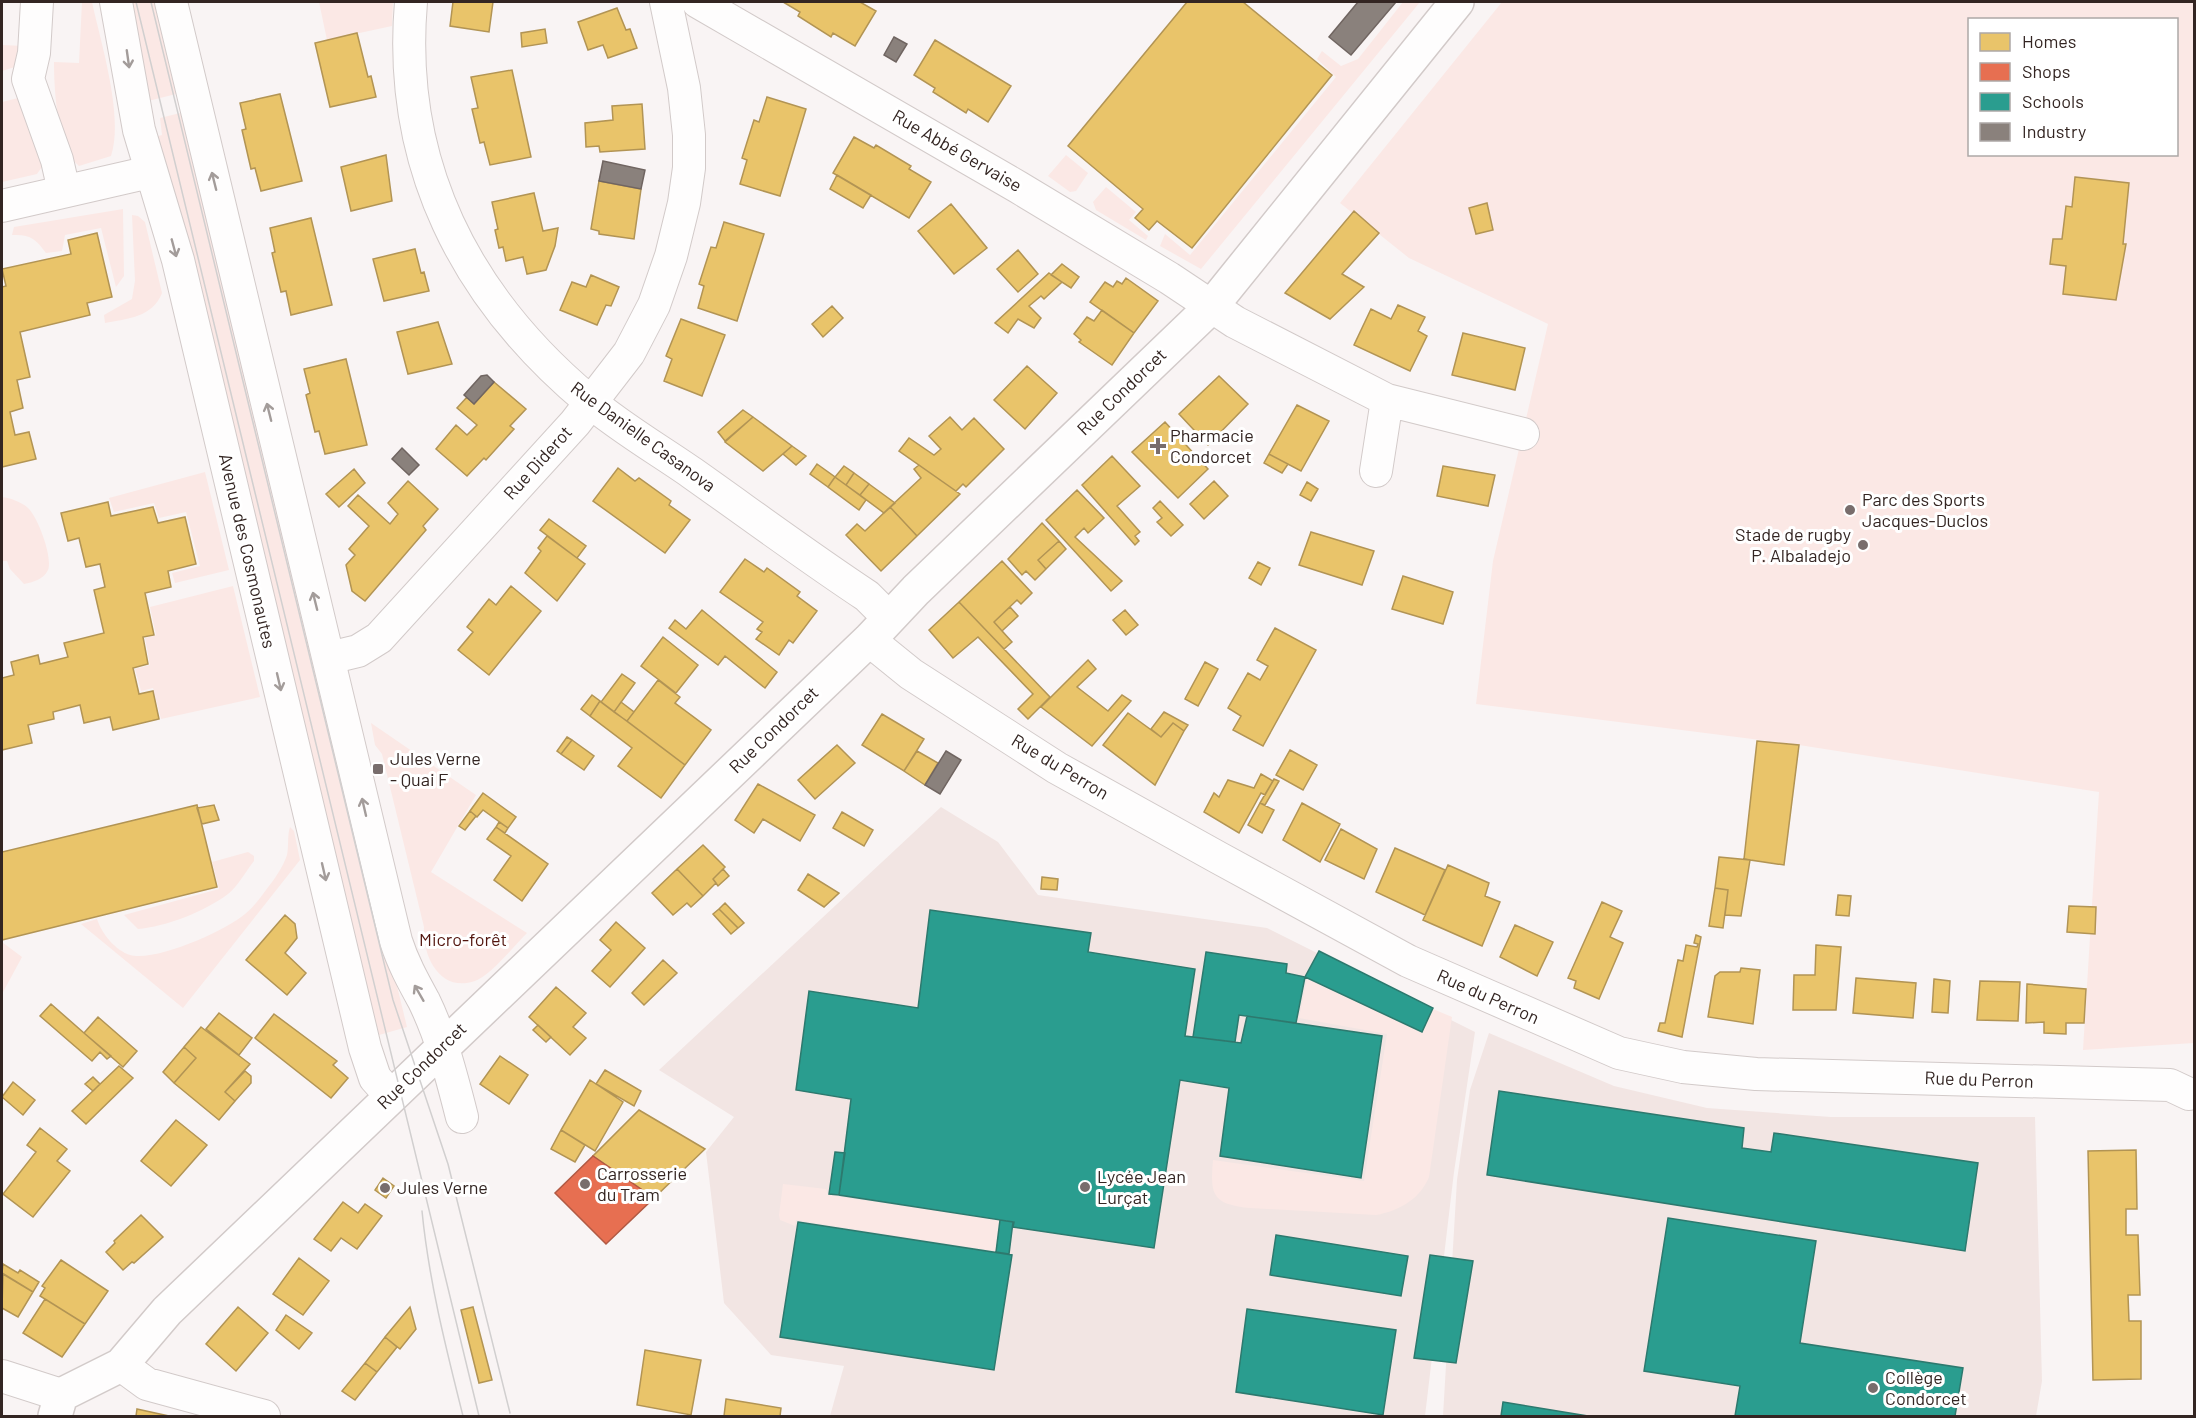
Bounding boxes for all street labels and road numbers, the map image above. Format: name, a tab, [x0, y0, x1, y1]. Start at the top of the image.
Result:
street label: Rue Abbé Gervaise	[889, 104, 1026, 196]
street label: Rue Condorcet	[1072, 343, 1171, 439]
street label: Rue Danielle Casanova	[567, 376, 720, 496]
street label: Rue Diderot	[498, 421, 576, 504]
street label: Avenue des Cosmonautes	[215, 451, 281, 650]
street label: Rue Condorcet	[724, 681, 823, 777]
street label: Rue du Perron	[1008, 729, 1113, 804]
street label: Rue du Perron	[1434, 964, 1543, 1028]
street label: Rue Condorcet	[372, 1017, 471, 1113]
street label: Rue du Perron	[1924, 1066, 2034, 1092]

